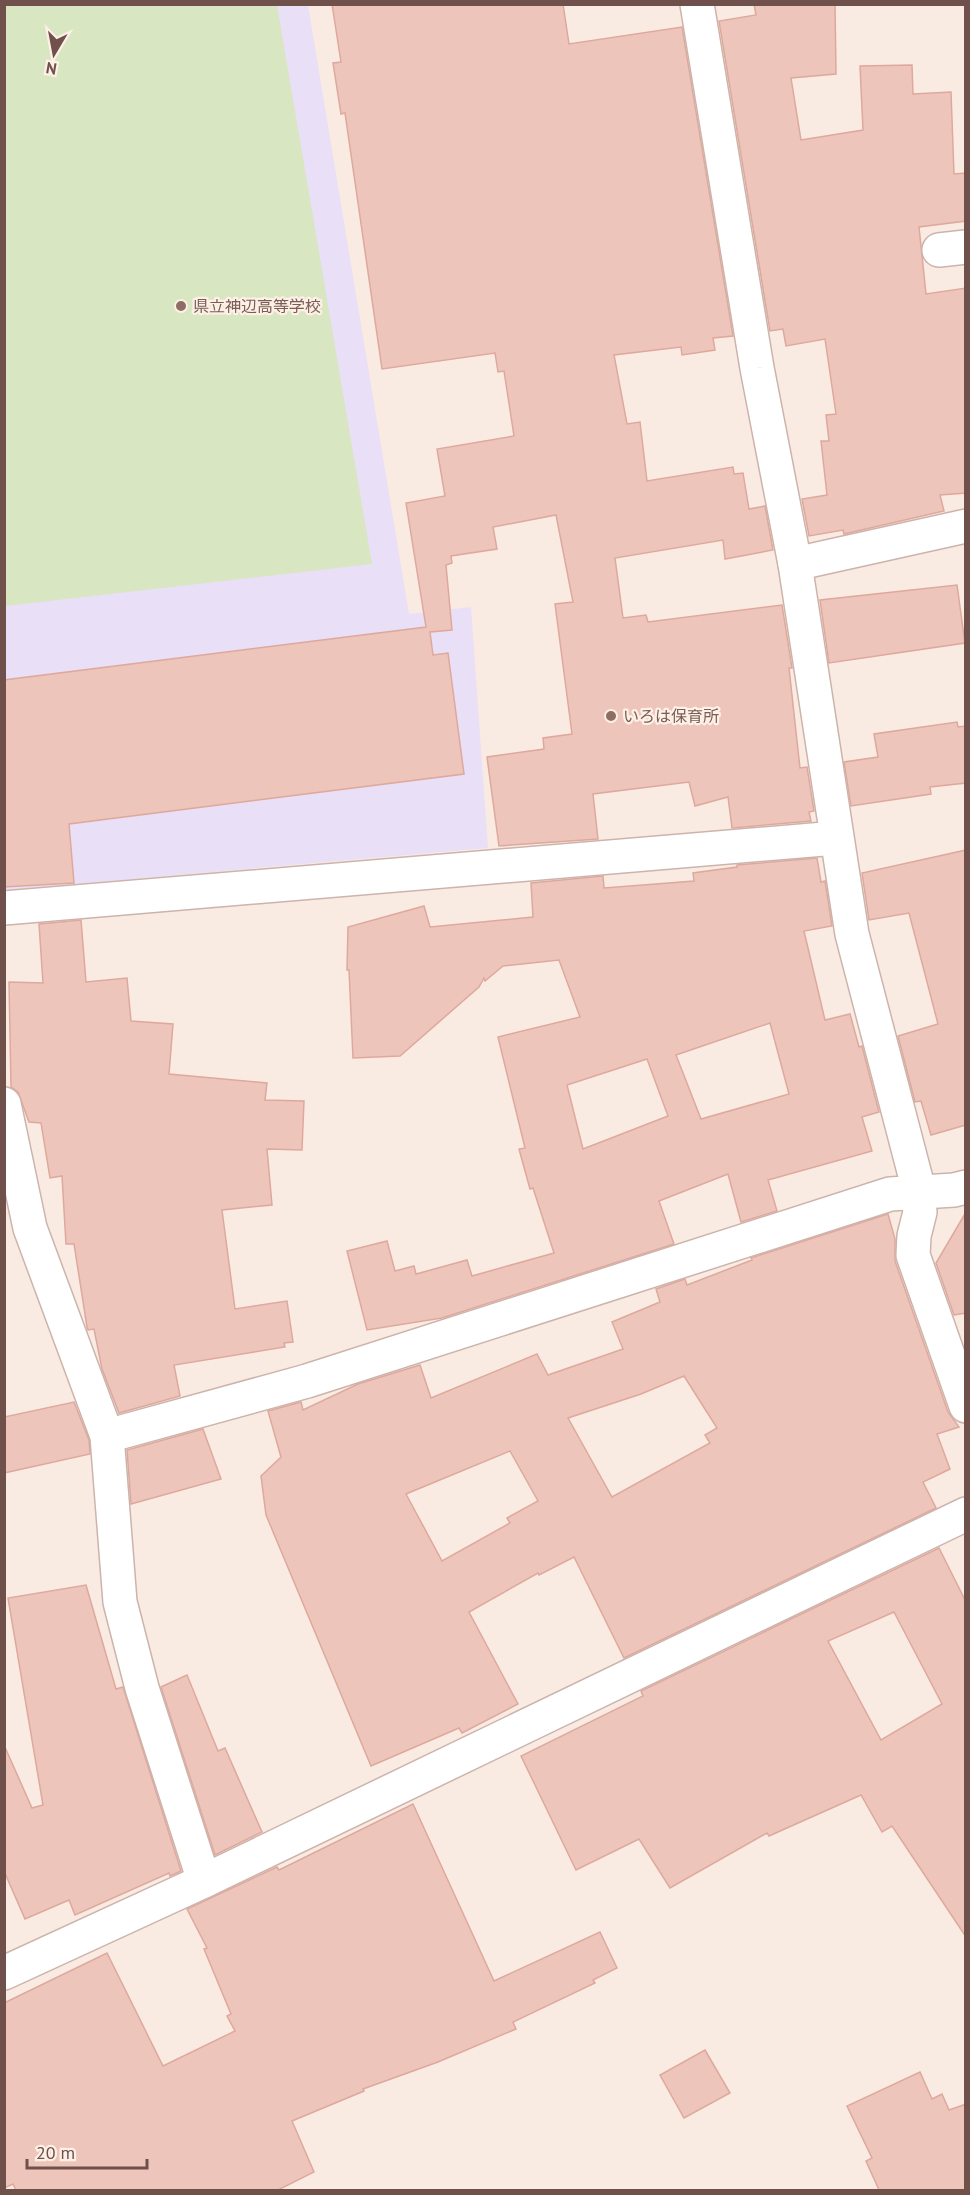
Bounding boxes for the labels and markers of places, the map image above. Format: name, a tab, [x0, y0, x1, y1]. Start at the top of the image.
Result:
place label: 県立神辺高等学校	[193, 296, 321, 316]
marker: 県立神辺高等学校	[174, 299, 188, 313]
place label: いろは保育所	[623, 706, 719, 726]
marker: いろは保育所	[604, 709, 618, 723]

